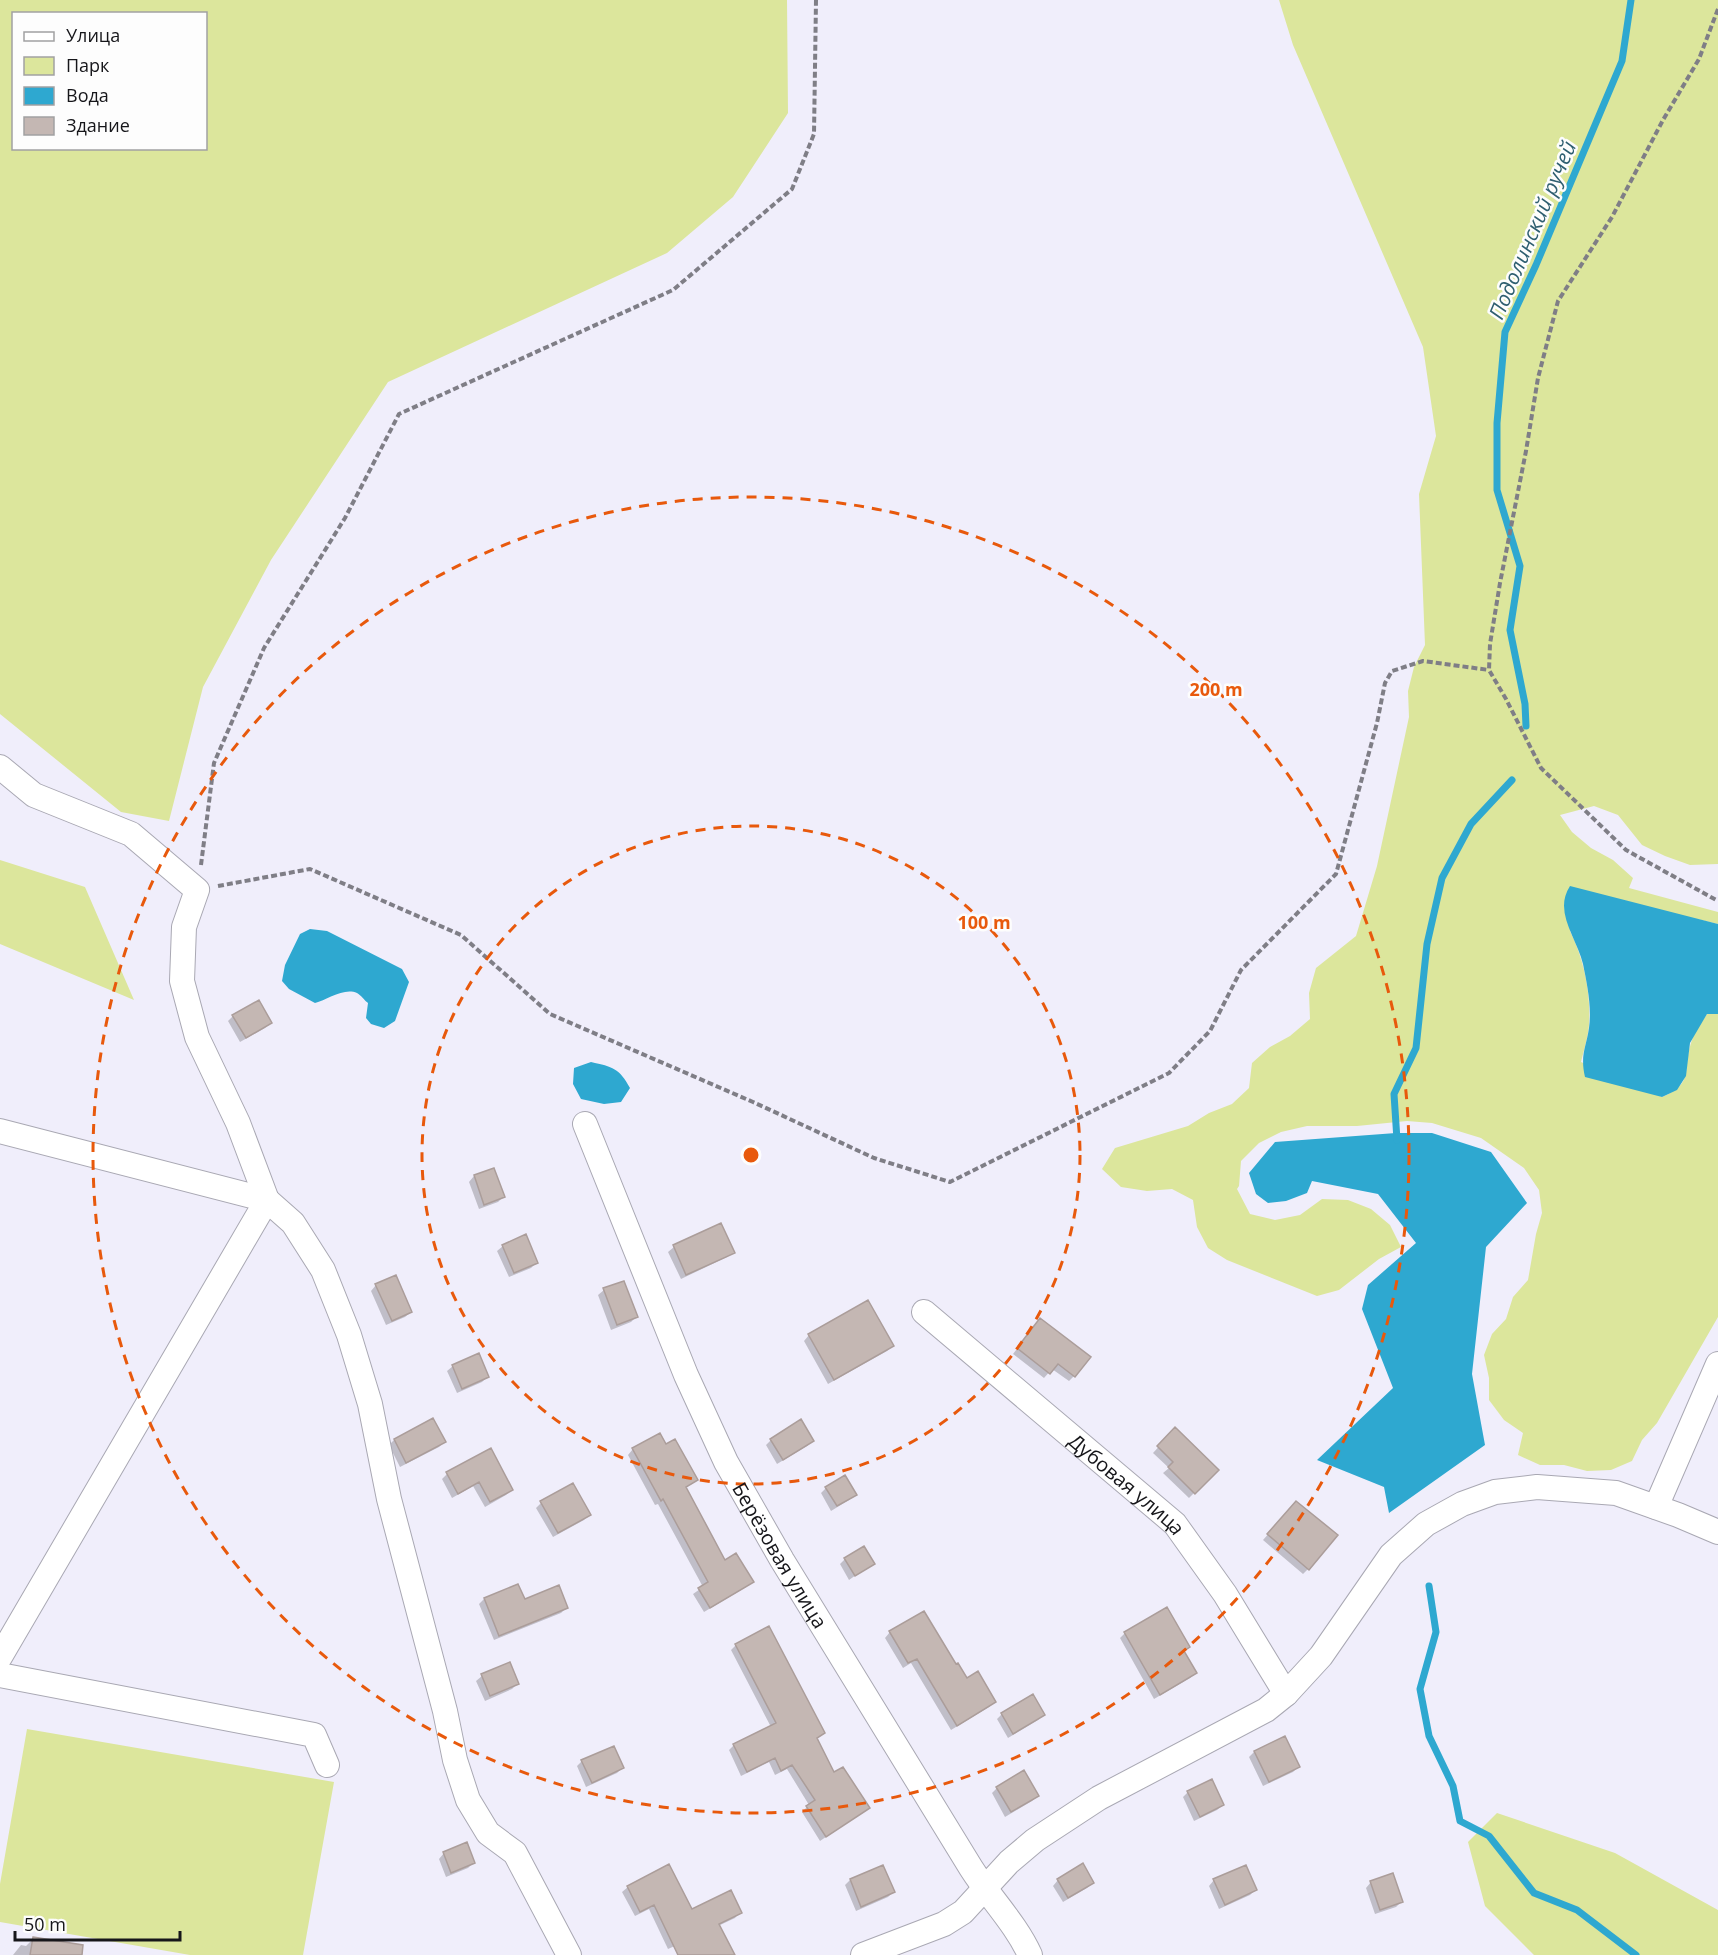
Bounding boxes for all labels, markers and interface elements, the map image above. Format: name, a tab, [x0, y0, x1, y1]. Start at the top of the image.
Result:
legend	[12, 12, 207, 150]
text: Улица	[66, 23, 120, 47]
text: Парк	[66, 53, 110, 77]
text: Вода	[66, 83, 109, 107]
text: Здание	[66, 113, 130, 137]
water label: Подолинский ручей	[1482, 137, 1582, 323]
text: 200 m	[1189, 677, 1243, 701]
text: 100 m	[957, 910, 1011, 934]
centre of rings	[741, 1145, 761, 1165]
street label: Дубовая улица	[1063, 1427, 1192, 1540]
street label: Берёзовая улица	[727, 1477, 834, 1633]
scale bar	[15, 1904, 180, 1942]
text: 50 m	[24, 1912, 66, 1936]

